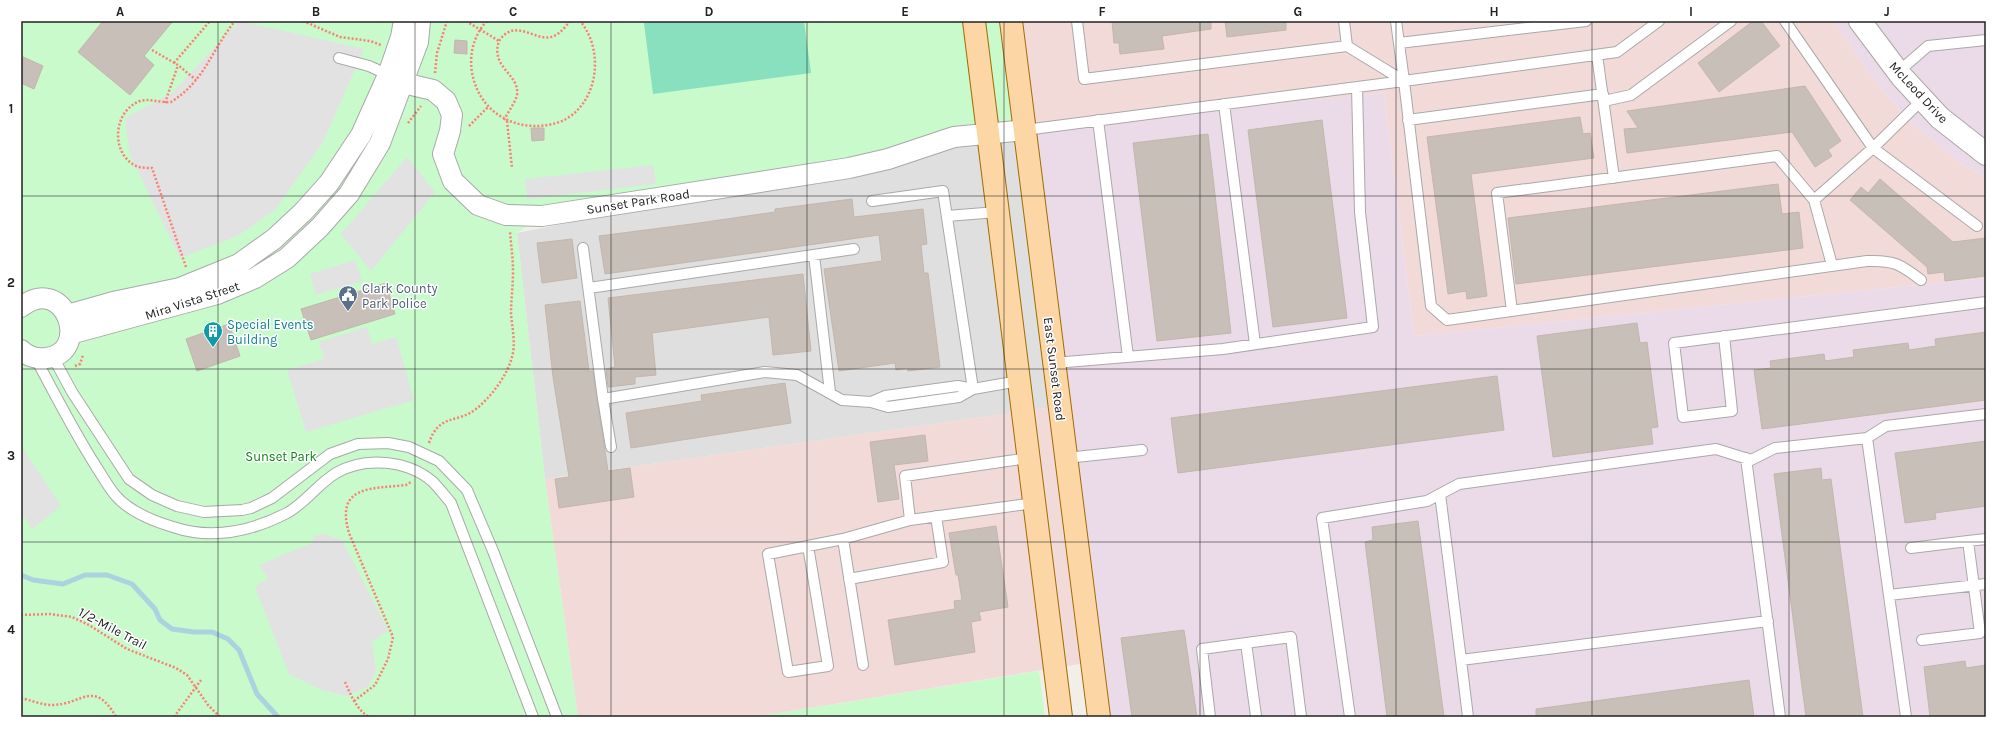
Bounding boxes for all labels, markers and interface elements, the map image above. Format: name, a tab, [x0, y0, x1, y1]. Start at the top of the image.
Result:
text: A	[116, 4, 124, 19]
text: B	[312, 4, 320, 19]
text: C	[509, 4, 517, 19]
text: D	[705, 4, 714, 19]
text: E	[901, 4, 909, 19]
text: F	[1098, 4, 1106, 19]
text: G	[1294, 4, 1302, 19]
text: H	[1489, 4, 1499, 19]
text: I	[1689, 4, 1693, 19]
text: J	[1884, 4, 1890, 19]
street label: McLeod Drive	[1886, 58, 1951, 126]
text: 1	[9, 101, 13, 116]
street label: Sunset Park Road	[585, 186, 691, 217]
text: 2	[7, 275, 15, 290]
street label: Mira Vista Street	[143, 278, 241, 323]
place label: Clark County Park Police	[362, 281, 438, 311]
public building icon: Clark County Park Police	[337, 284, 359, 312]
street label: East Sunset Road	[1041, 316, 1068, 422]
place label: Special Events Building	[227, 317, 314, 347]
building icon: Special Events Building	[202, 320, 224, 348]
text: 3	[7, 448, 15, 463]
park label: Sunset Park	[245, 449, 317, 464]
street label: 1/2-Mile Trail	[76, 604, 149, 653]
text: 4	[7, 622, 15, 637]

